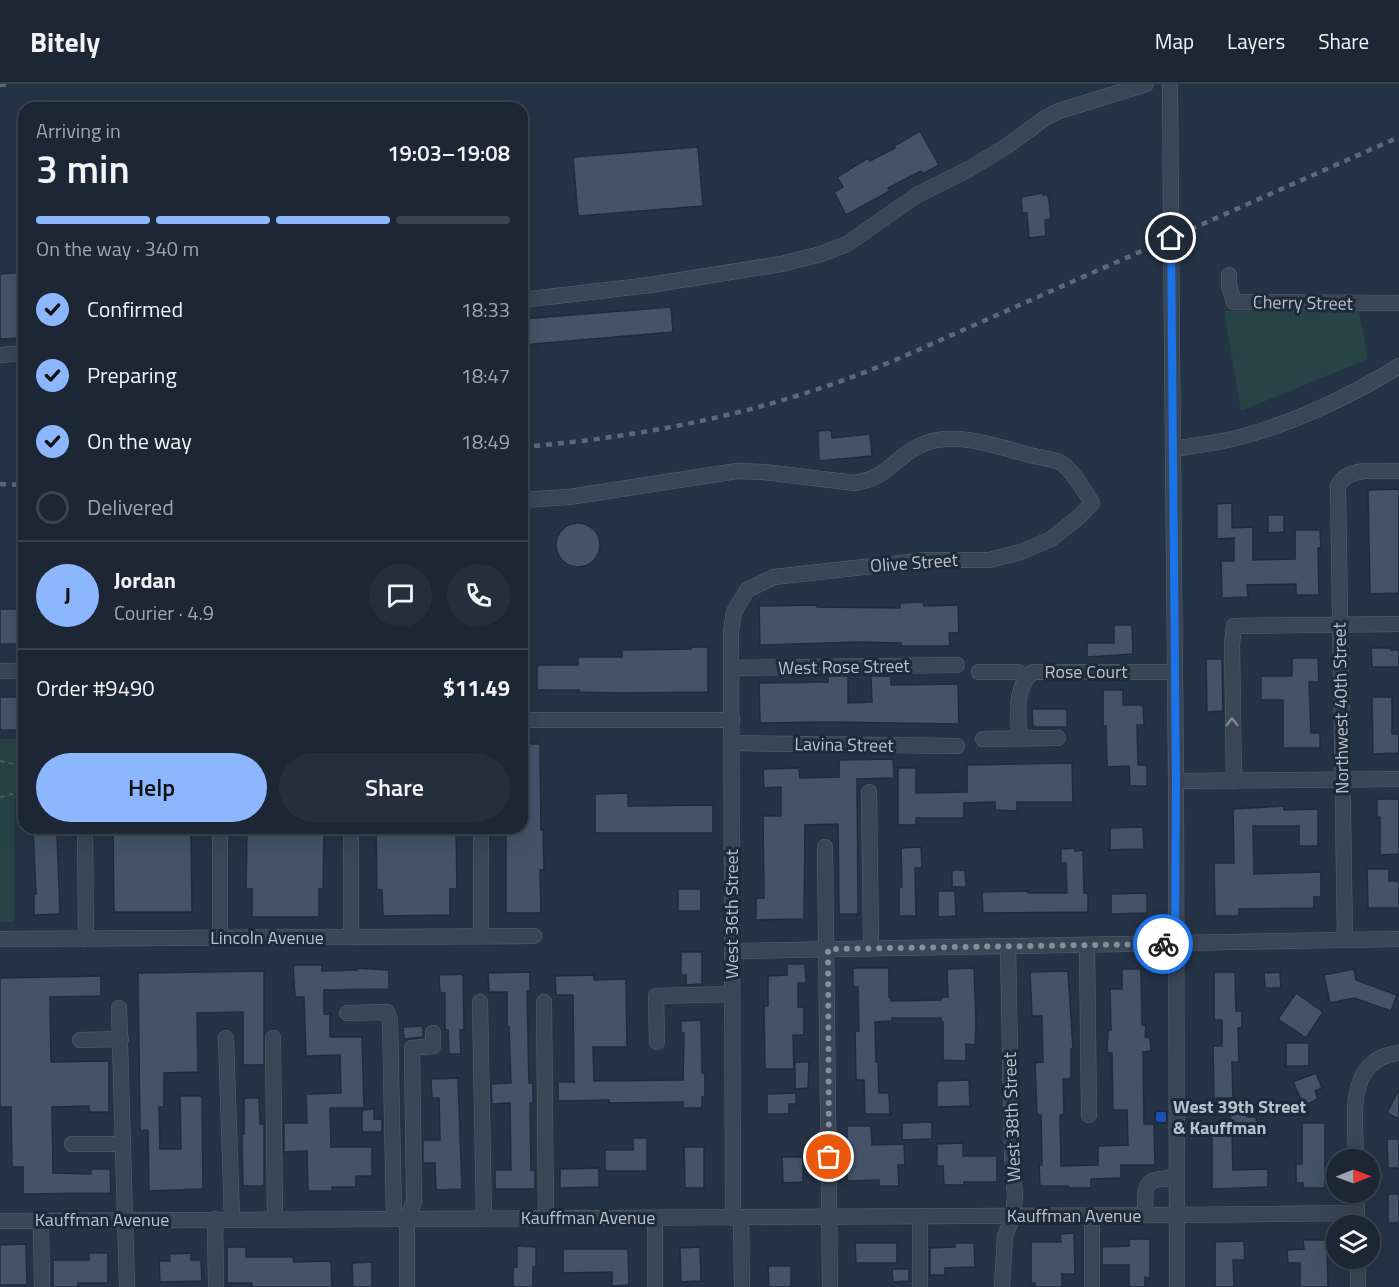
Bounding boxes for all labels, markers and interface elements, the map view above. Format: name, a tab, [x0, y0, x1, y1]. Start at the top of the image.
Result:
text: Bitely	[30, 20, 100, 63]
text: Map	[1155, 25, 1194, 57]
text: Layers	[1227, 25, 1285, 57]
text: Share	[1318, 25, 1369, 57]
text: Arriving in	[36, 115, 121, 146]
text: 19:03–19:08	[387, 136, 510, 170]
text: 3 min	[36, 139, 130, 198]
pin	[1145, 212, 1196, 263]
icon: home	[1154, 221, 1187, 254]
text: On the way · 340 m	[36, 233, 199, 264]
street label: Cherry Street	[1253, 288, 1354, 317]
text: Confirmed	[87, 292, 183, 326]
icon: check	[36, 293, 69, 326]
text: 18:33	[461, 294, 510, 325]
text: Preparing	[87, 358, 177, 392]
icon: check	[36, 359, 69, 392]
text: 18:47	[461, 360, 510, 391]
text: On the way	[87, 424, 192, 458]
icon: check	[36, 425, 69, 458]
text: 18:49	[461, 426, 510, 457]
text: Delivered	[87, 490, 174, 524]
street label: Olive Street	[869, 546, 959, 579]
text: Jordan	[114, 563, 176, 597]
button: chat	[369, 564, 432, 627]
button: phone	[447, 564, 510, 627]
text: J	[64, 578, 71, 612]
text: Courier · 4.9	[114, 597, 214, 628]
street label: Northwest 40th Street	[1325, 621, 1355, 794]
street label: West Rose Street	[778, 652, 911, 681]
street label: Rose Court	[1044, 658, 1128, 685]
text: Order #9490	[36, 671, 155, 705]
text: $11.49	[443, 671, 510, 705]
one-way arrow	[1226, 718, 1239, 727]
street label: Lavina Street	[794, 730, 895, 759]
button: Help	[36, 753, 267, 822]
button: Share	[279, 753, 510, 822]
street label: West 36th Street	[718, 848, 745, 979]
courier	[1133, 914, 1193, 974]
street label: Lincoln Avenue	[210, 924, 324, 951]
icon: bike	[1147, 928, 1180, 961]
street label: West 38th Street	[996, 1051, 1027, 1182]
place label: West 39th Street & Kauffman	[1173, 1093, 1307, 1141]
marker: West 39th Street & Kauffman	[1154, 1110, 1168, 1124]
pin	[803, 1131, 854, 1182]
icon: bag	[812, 1140, 845, 1173]
north arrow	[1326, 1149, 1380, 1203]
map controls	[1326, 1149, 1380, 1269]
street label: Kauffman Avenue	[1007, 1202, 1141, 1229]
street label: Kauffman Avenue	[521, 1204, 655, 1231]
street label: Kauffman Avenue	[35, 1206, 169, 1233]
button: layers	[1326, 1215, 1380, 1269]

